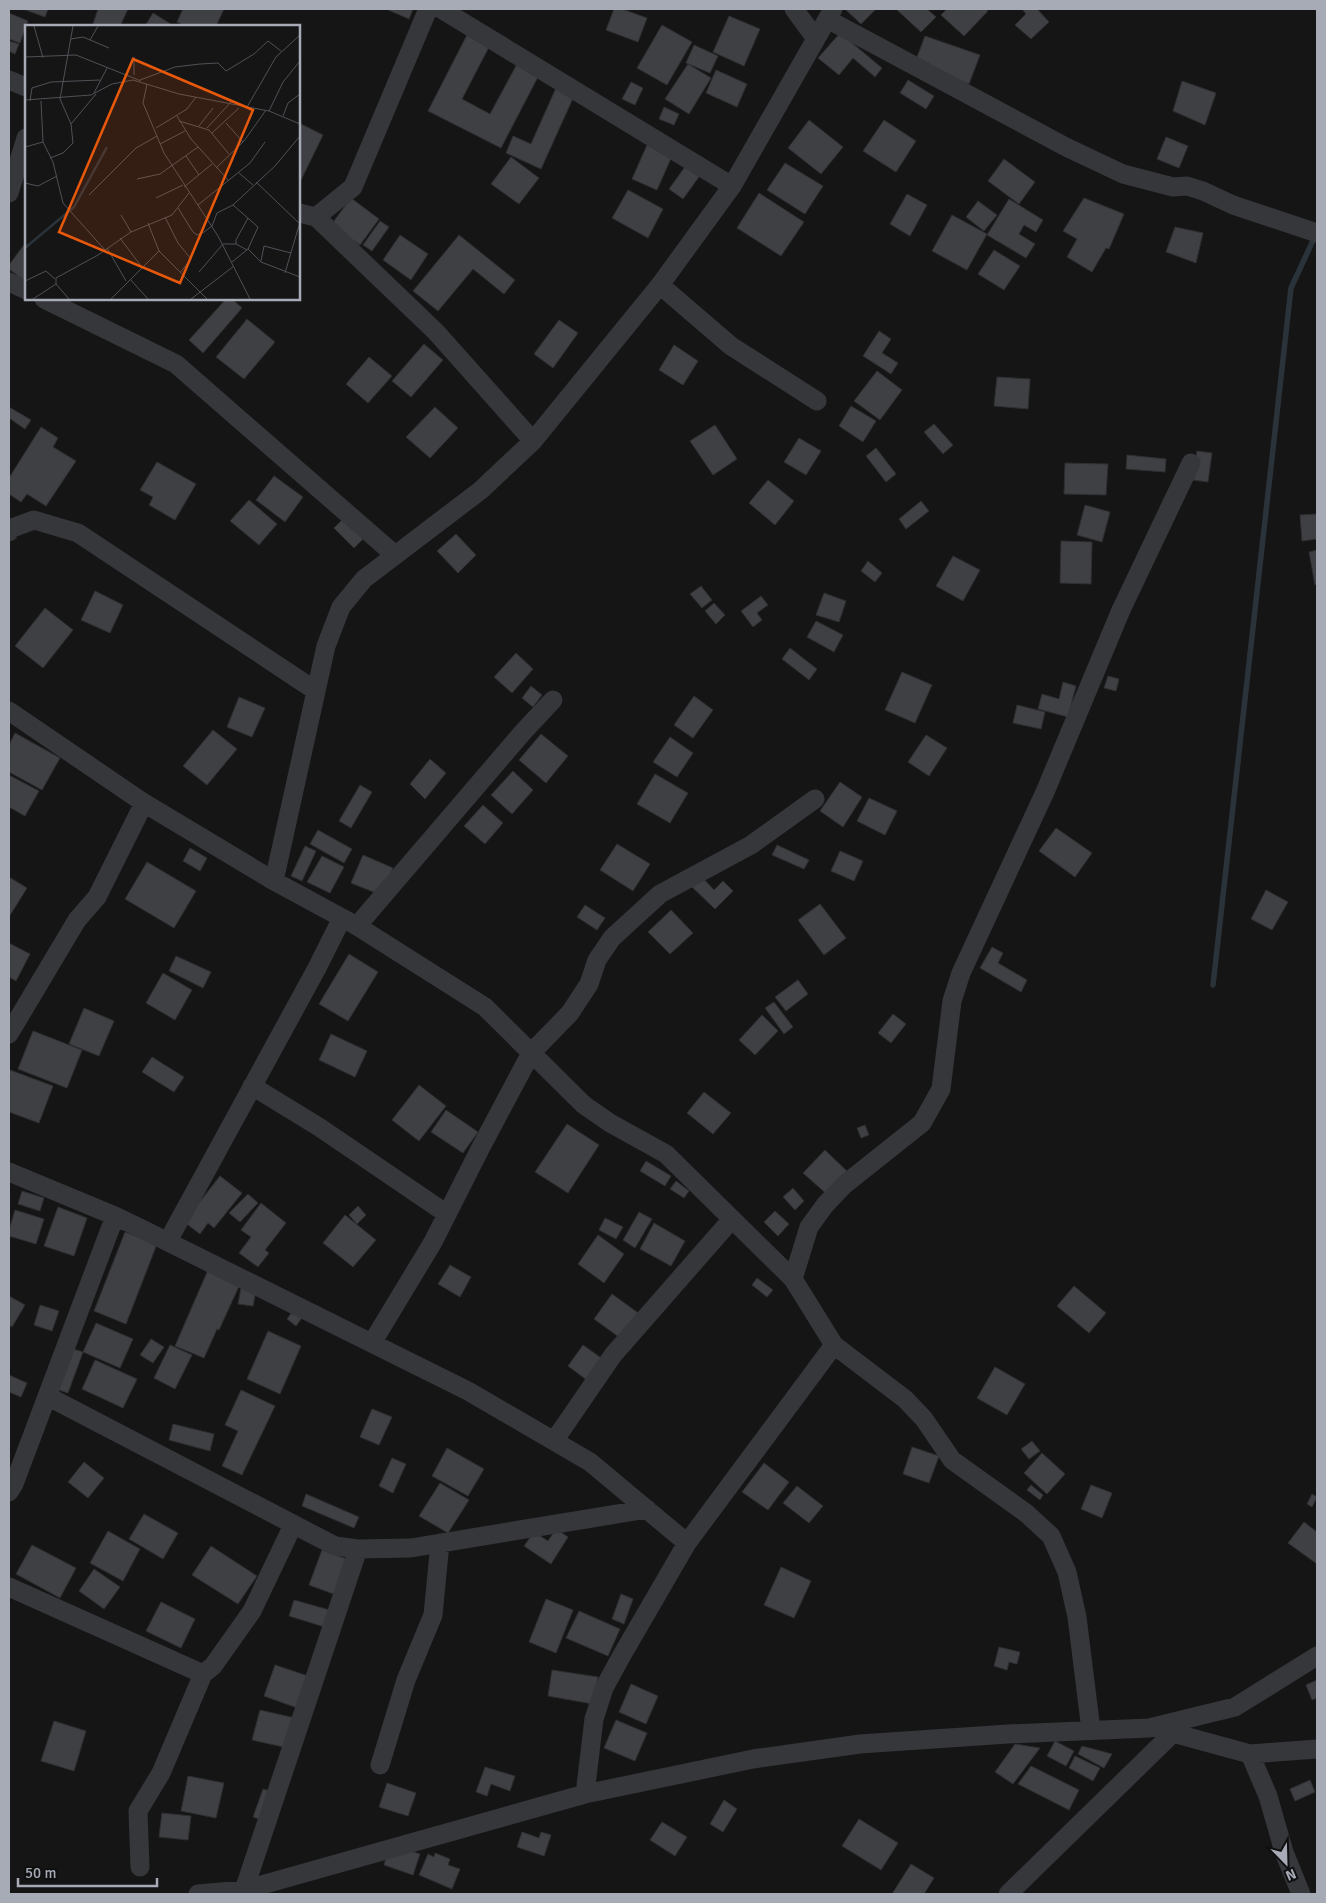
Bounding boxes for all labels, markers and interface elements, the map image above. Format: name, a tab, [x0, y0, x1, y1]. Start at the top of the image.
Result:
inset map	[25, 25, 300, 300]
north arrow	[1261, 1838, 1311, 1888]
scale bar	[18, 1856, 156, 1888]
text: 50 m	[25, 1864, 56, 1882]
text: N	[1283, 1865, 1299, 1884]

